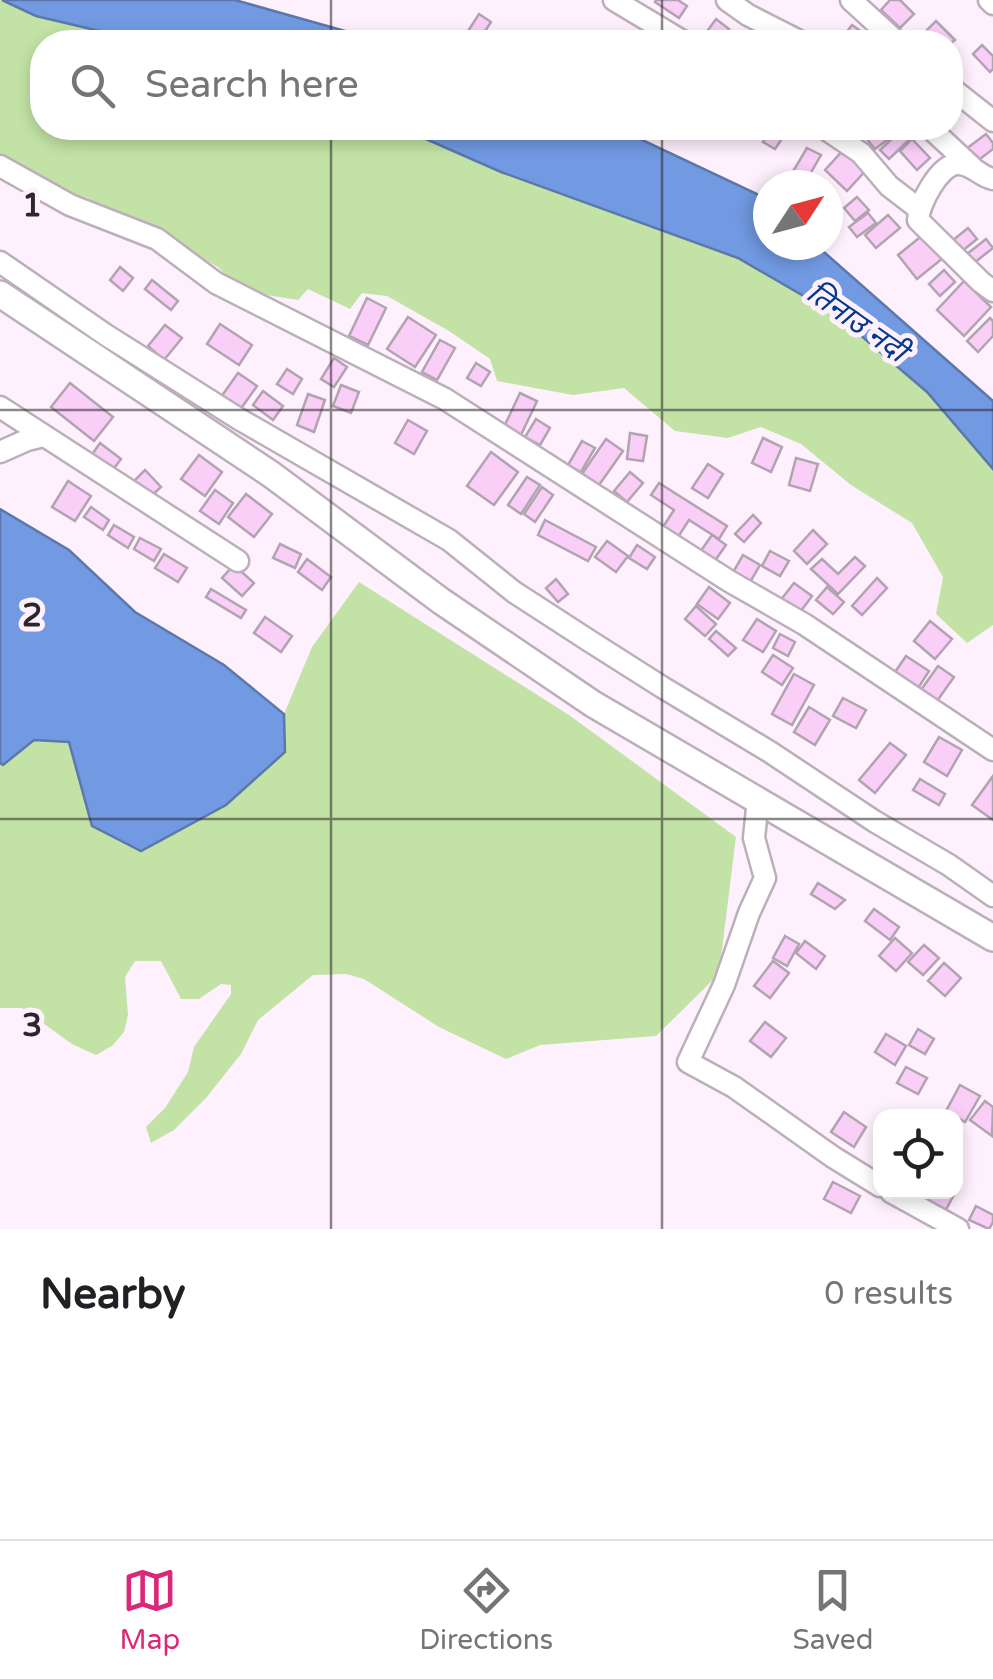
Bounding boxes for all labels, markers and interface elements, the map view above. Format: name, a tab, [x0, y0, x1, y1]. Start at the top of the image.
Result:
search box	[30, 30, 963, 140]
icon: search	[65, 58, 120, 113]
text: Search here	[145, 62, 359, 108]
north arrow	[753, 170, 843, 260]
text: 1	[22, 187, 42, 225]
water label: तिनाउ नदी	[799, 275, 918, 373]
text: 2	[22, 597, 42, 635]
text: 3	[22, 1007, 42, 1045]
map controls	[873, 1109, 963, 1199]
button: locate	[873, 1109, 963, 1199]
text: Nearby	[40, 1269, 185, 1320]
text: 0 results	[824, 1275, 953, 1313]
tab: Map	[120, 1563, 180, 1657]
tab: Directions	[419, 1563, 553, 1657]
tab: Saved	[792, 1563, 873, 1657]

